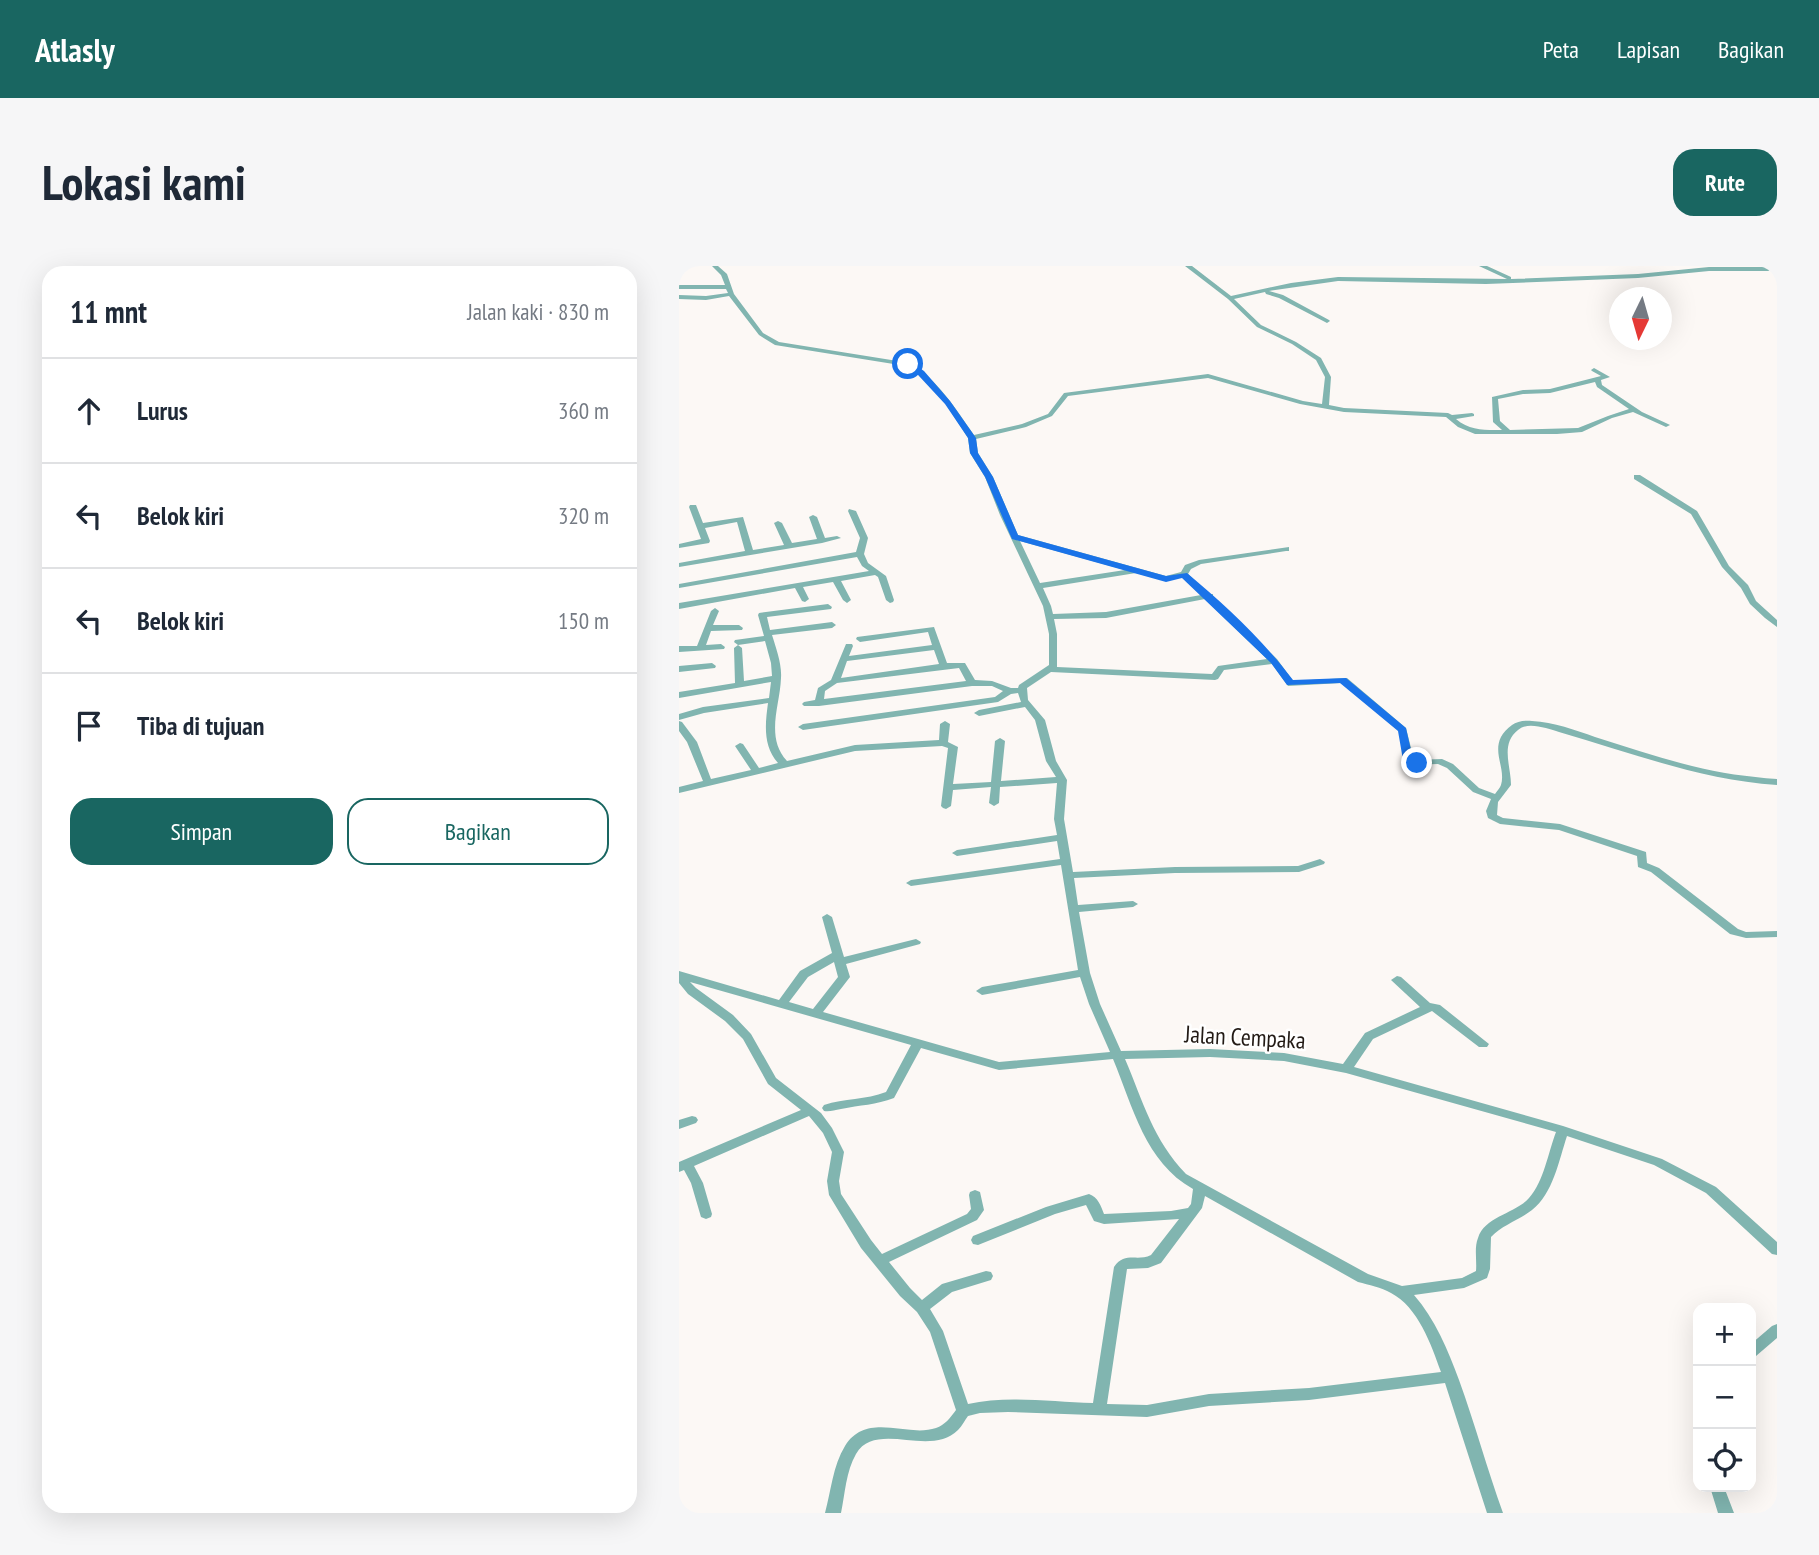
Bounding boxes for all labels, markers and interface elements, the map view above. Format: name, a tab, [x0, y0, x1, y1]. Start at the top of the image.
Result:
text: Atlasly	[35, 28, 115, 71]
text: Peta	[1543, 34, 1579, 65]
text: Lapisan	[1617, 34, 1680, 65]
text: Bagikan	[1718, 34, 1784, 65]
button: Rute	[1673, 149, 1777, 216]
text: Lokasi kami	[42, 150, 246, 214]
north arrow	[1609, 287, 1672, 350]
text: 11 mnt	[70, 292, 147, 331]
text: Jalan kaki · 830 m	[467, 297, 609, 326]
route start	[892, 348, 923, 379]
icon: ahead	[70, 392, 108, 430]
text: Lurus	[137, 394, 188, 427]
text: 360 m	[558, 396, 609, 425]
icon: left	[70, 497, 108, 535]
text: Belok kiri	[137, 499, 224, 532]
text: 320 m	[558, 501, 609, 530]
icon: left	[70, 602, 108, 640]
text: Belok kiri	[137, 604, 224, 637]
text: 150 m	[558, 606, 609, 635]
icon: arrive	[70, 707, 108, 745]
text: Tiba di tujuan	[137, 709, 265, 742]
route end	[1401, 747, 1432, 778]
button: Simpan	[70, 798, 333, 865]
button: Bagikan	[347, 798, 609, 865]
street label: Jalan Cempaka	[1183, 1018, 1306, 1056]
map controls	[1693, 1303, 1756, 1492]
button: +	[1693, 1303, 1756, 1366]
button: −	[1693, 1366, 1756, 1429]
button: locate	[1693, 1429, 1756, 1492]

